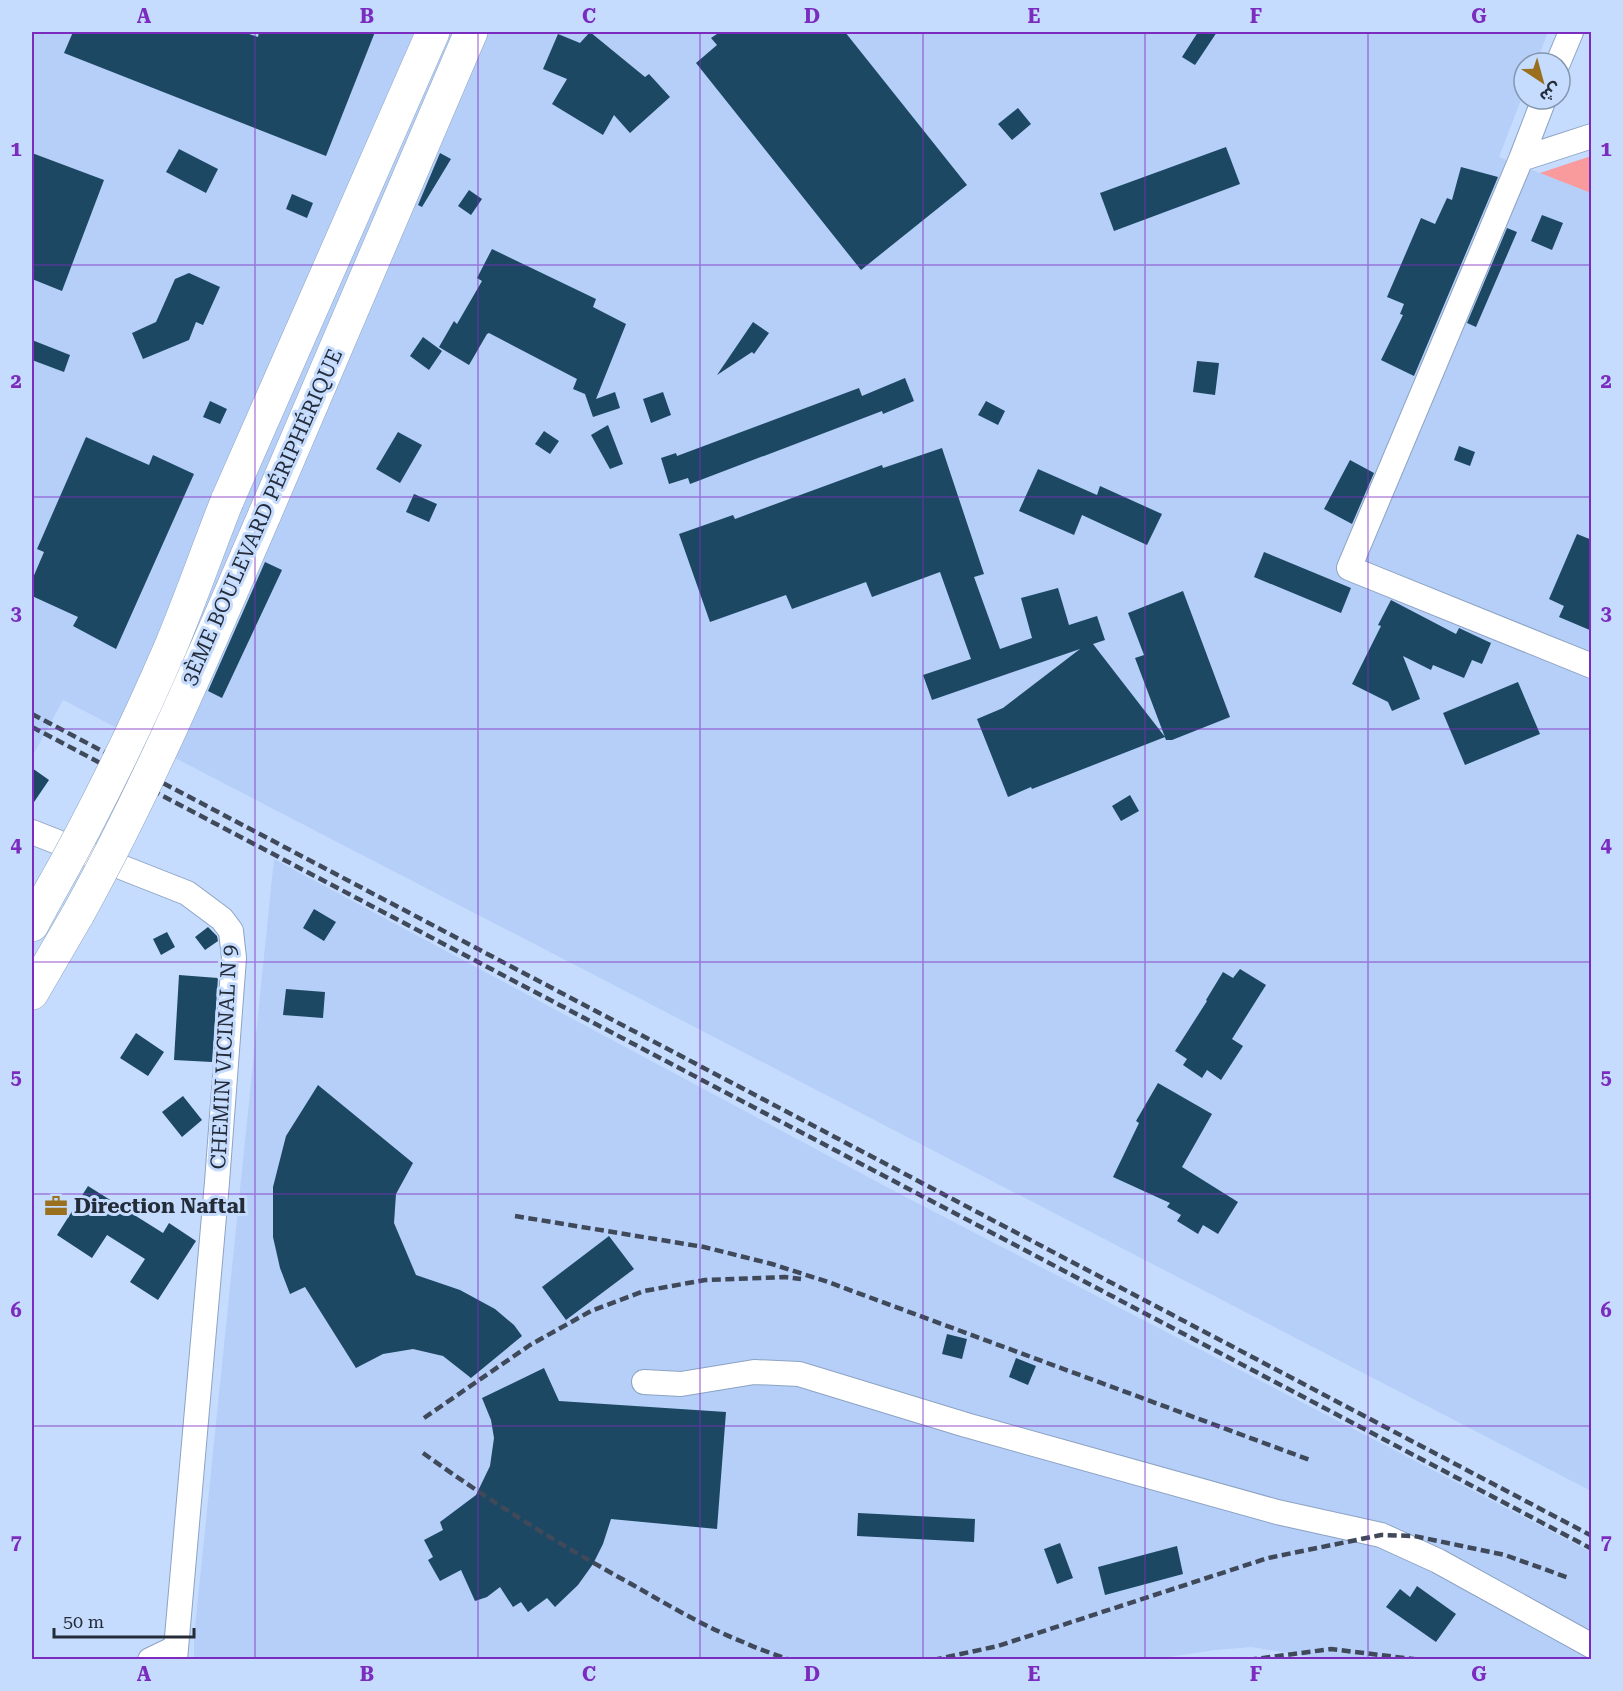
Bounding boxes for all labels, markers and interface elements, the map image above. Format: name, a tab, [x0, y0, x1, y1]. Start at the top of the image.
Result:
text: A	[137, 4, 152, 28]
text: B	[360, 4, 374, 28]
text: C	[582, 4, 596, 28]
text: D	[804, 4, 820, 28]
text: E	[1028, 4, 1041, 28]
text: F	[1250, 4, 1262, 28]
text: G	[1471, 4, 1487, 28]
north arrow	[1512, 51, 1572, 111]
text: ش	[1536, 79, 1565, 107]
text: 1	[10, 137, 22, 161]
text: 1	[1600, 137, 1612, 161]
street label: 3ÈME BOULEVARD PÉRIPHÉRIQUE	[176, 345, 347, 689]
text: 2	[10, 369, 22, 393]
text: 2	[1600, 369, 1612, 393]
text: 3	[10, 601, 22, 625]
text: 3	[1600, 601, 1612, 625]
text: 4	[10, 833, 22, 857]
text: 4	[1600, 833, 1612, 857]
street label: CHEMIN VICINAL N 9	[206, 944, 242, 1170]
text: 5	[10, 1065, 22, 1089]
text: 5	[1600, 1065, 1612, 1089]
office icon: Direction Naftal	[43, 1193, 69, 1219]
place label: Direction Naftal	[74, 1194, 246, 1218]
text: 6	[10, 1298, 22, 1322]
text: 6	[1600, 1298, 1612, 1322]
text: 7	[10, 1530, 22, 1554]
text: 7	[1600, 1530, 1612, 1554]
scale bar	[54, 1601, 194, 1639]
text: 50 m	[63, 1611, 104, 1632]
text: A	[137, 1662, 152, 1686]
text: B	[360, 1662, 374, 1686]
text: C	[582, 1662, 596, 1686]
text: D	[804, 1662, 820, 1686]
text: E	[1028, 1662, 1041, 1686]
text: F	[1250, 1662, 1262, 1686]
text: G	[1471, 1662, 1487, 1686]

